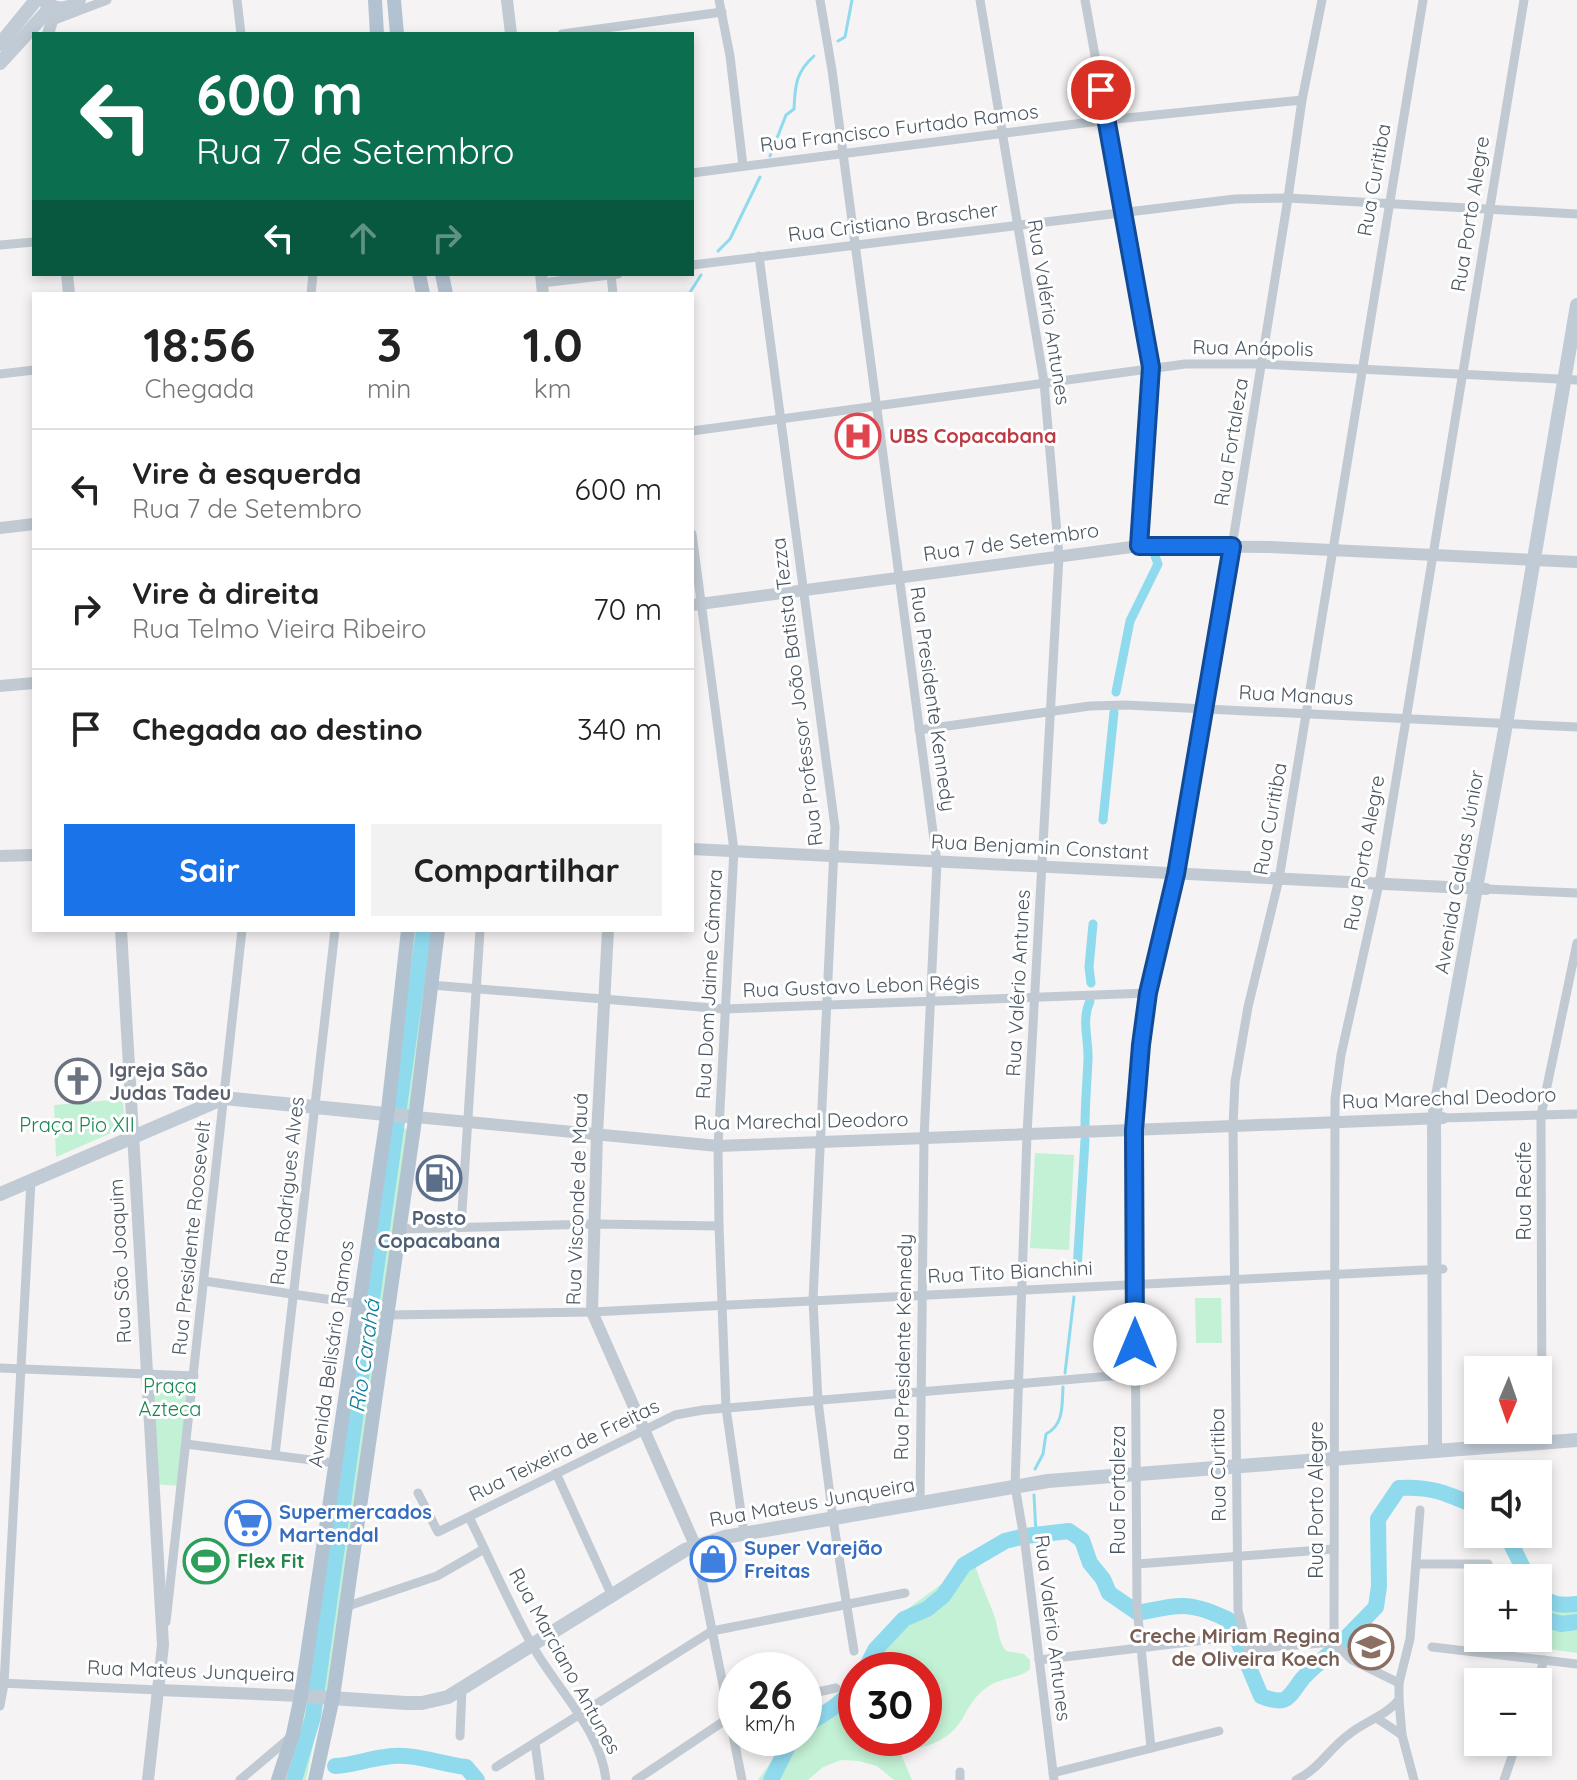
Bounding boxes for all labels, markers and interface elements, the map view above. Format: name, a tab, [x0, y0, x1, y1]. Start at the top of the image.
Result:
pin	[1067, 56, 1135, 124]
text: 600 m	[196, 59, 363, 129]
icon: left	[64, 64, 168, 168]
icon: arrive	[1079, 68, 1123, 112]
street label: Rua Francisco Furtado Ramos	[758, 98, 1040, 157]
street label: Rua Curitiba	[1351, 122, 1396, 238]
text: Rua 7 de Setembro	[196, 128, 515, 173]
street label: Rua Porto Alegre	[1445, 134, 1494, 294]
street label: Rua Cristiano Brascher	[786, 196, 1000, 247]
icon: left	[257, 216, 301, 260]
icon: ahead	[341, 216, 385, 260]
icon: right	[425, 216, 469, 260]
street label: Rua Valério Antunes	[1022, 217, 1077, 406]
text: 18:56	[143, 314, 256, 374]
text: 3	[376, 314, 402, 374]
text: 1.0	[523, 314, 583, 374]
street label: Rua Anápolis	[1192, 334, 1314, 361]
text: Chegada	[145, 372, 254, 405]
text: min	[367, 372, 411, 405]
text: km	[534, 372, 571, 405]
street label: Rua Fortaleza	[1208, 376, 1253, 508]
hospital icon: UBS Copacabana	[834, 412, 882, 460]
place label: UBS Copacabana	[889, 423, 1056, 448]
text: Vire à esquerda	[132, 454, 361, 492]
icon: left	[64, 467, 108, 511]
text: 600 m	[575, 470, 662, 508]
text: Rua 7 de Setembro	[132, 492, 362, 525]
street label: Rua 7 de Setembro	[922, 517, 1100, 566]
street label: Rua Professor João Batista Tezza	[765, 536, 828, 848]
text: Vire à direita	[132, 574, 319, 612]
street label: Rua Presidente Kennedy	[905, 585, 962, 813]
icon: right	[64, 587, 108, 631]
text: 70 m	[593, 590, 662, 628]
text: Rua Telmo Vieira Ribeiro	[132, 612, 426, 645]
street label: Rua Manaus	[1238, 679, 1354, 710]
icon: arrive	[64, 707, 108, 751]
text: Chegada ao destino	[132, 710, 423, 748]
text: 340 m	[577, 710, 662, 748]
street label: Rua Curitiba	[1247, 761, 1292, 877]
street label: Avenida Caldas Júnior	[1428, 768, 1489, 976]
street label: Rua Porto Alegre	[1338, 773, 1389, 933]
button: Sair	[64, 824, 355, 916]
button: Compartilhar	[371, 824, 662, 916]
street label: Rua Benjamin Constant	[930, 828, 1150, 865]
street label: Rua Dom Jaime Câmara	[690, 868, 727, 1100]
street label: Rua Valério Antunes	[1000, 889, 1035, 1077]
street label: Rua Gustavo Lebon Régis	[742, 969, 980, 1002]
church icon: Igreja São Judas Tadeu	[54, 1057, 102, 1105]
place label: Igreja São Judas Tadeu	[109, 1057, 231, 1105]
street label: Rua Marechal Deodoro	[1341, 1081, 1557, 1114]
street label: Rua Visconde de Mauá	[560, 1092, 593, 1306]
street label: Rua Rodrigues Alves	[264, 1095, 309, 1287]
street label: Rua Marechal Deodoro	[693, 1106, 909, 1135]
park label: Praça Pio XII	[19, 1112, 135, 1137]
street label: Rua Presidente Roosevelt	[166, 1119, 215, 1357]
street label: Rua Recife	[1511, 1141, 1536, 1241]
fuel station icon: Posto Copacabana	[415, 1154, 463, 1202]
street label: Rua São Joaquim	[103, 1178, 136, 1344]
place label: Posto Copacabana	[378, 1205, 500, 1253]
street label: Rua Presidente Kennedy	[888, 1233, 917, 1461]
street label: Avenida Belisário Ramos	[302, 1239, 359, 1469]
street label: Rua Tito Bianchini	[927, 1255, 1093, 1288]
water label: Rio Carahá	[342, 1296, 386, 1414]
position arrow	[1093, 1302, 1177, 1386]
north arrow	[1464, 1356, 1552, 1444]
map controls	[1464, 1356, 1552, 1756]
park label: Praça Azteca	[139, 1373, 201, 1421]
street label: Rua Teixeira de Freitas	[465, 1393, 663, 1507]
street label: Rua Curitiba	[1204, 1408, 1231, 1522]
street label: Rua Porto Alegre	[1303, 1421, 1328, 1579]
street label: Rua Fortaleza	[1105, 1425, 1130, 1555]
button: sound	[1464, 1460, 1552, 1548]
street label: Rua Mateus Junqueira	[707, 1471, 917, 1532]
supermarket icon: Supermercados Martendal	[224, 1499, 272, 1547]
place label: Supermercados Martendal	[279, 1499, 432, 1547]
street label: Rua Valério Antunes	[1030, 1533, 1077, 1722]
shop icon: Super Varejão Freitas	[689, 1535, 737, 1583]
place label: Super Varejão Freitas	[744, 1535, 883, 1583]
sports icon: Flex Fit	[182, 1537, 230, 1585]
place label: Flex Fit	[237, 1548, 305, 1573]
street label: Rua Marciano Antunes	[504, 1563, 627, 1758]
button: +	[1464, 1564, 1552, 1652]
place label: Creche Miriam Regina de Oliveira Koech	[1130, 1623, 1340, 1671]
school or university icon: Creche Miriam Regina de Oliveira Koech	[1347, 1623, 1395, 1671]
speed limit sign: 30	[838, 1652, 942, 1756]
street label: Rua Mateus Junqueira	[87, 1654, 295, 1687]
button: −	[1464, 1668, 1552, 1756]
text: 26	[748, 1669, 792, 1719]
text: km/h	[745, 1711, 795, 1736]

